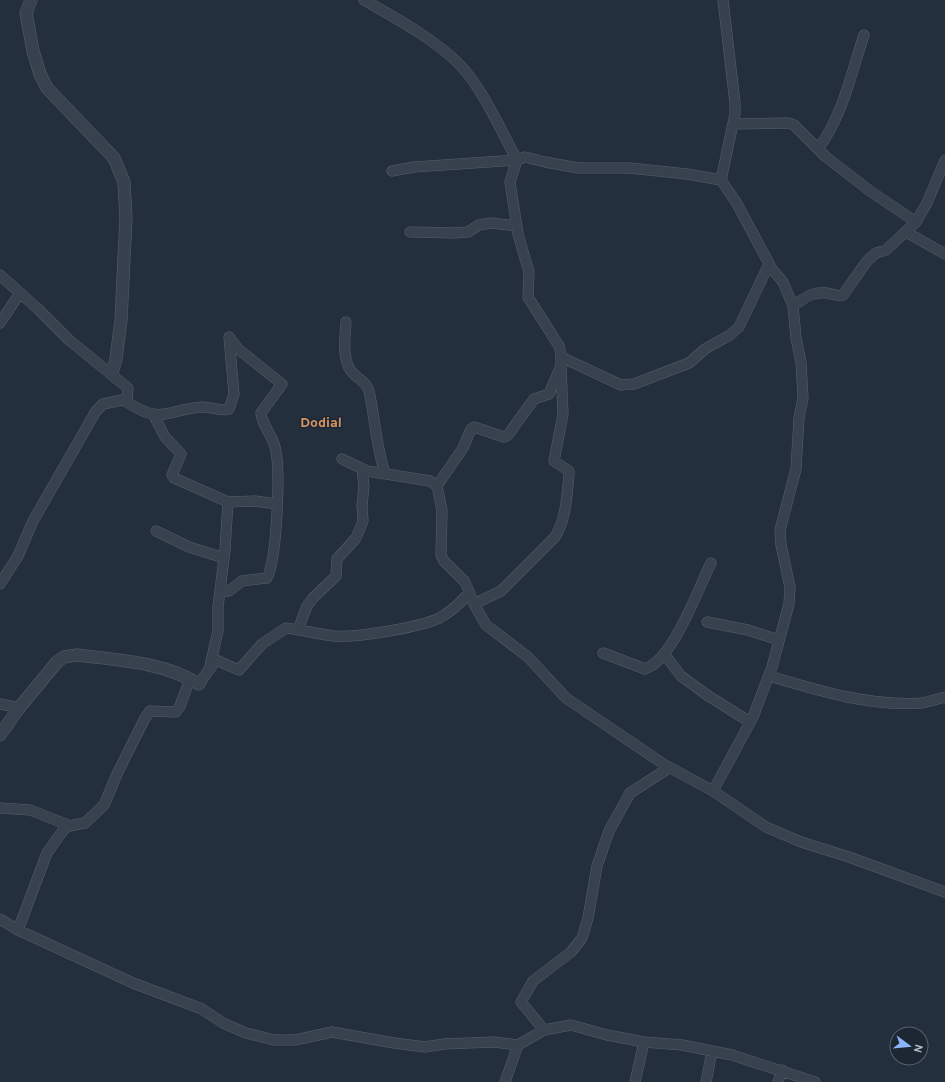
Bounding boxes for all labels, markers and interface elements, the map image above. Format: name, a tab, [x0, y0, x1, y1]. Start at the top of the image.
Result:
district label: Dodial	[300, 415, 342, 432]
north arrow	[889, 1026, 929, 1066]
text: N	[910, 1043, 925, 1054]

